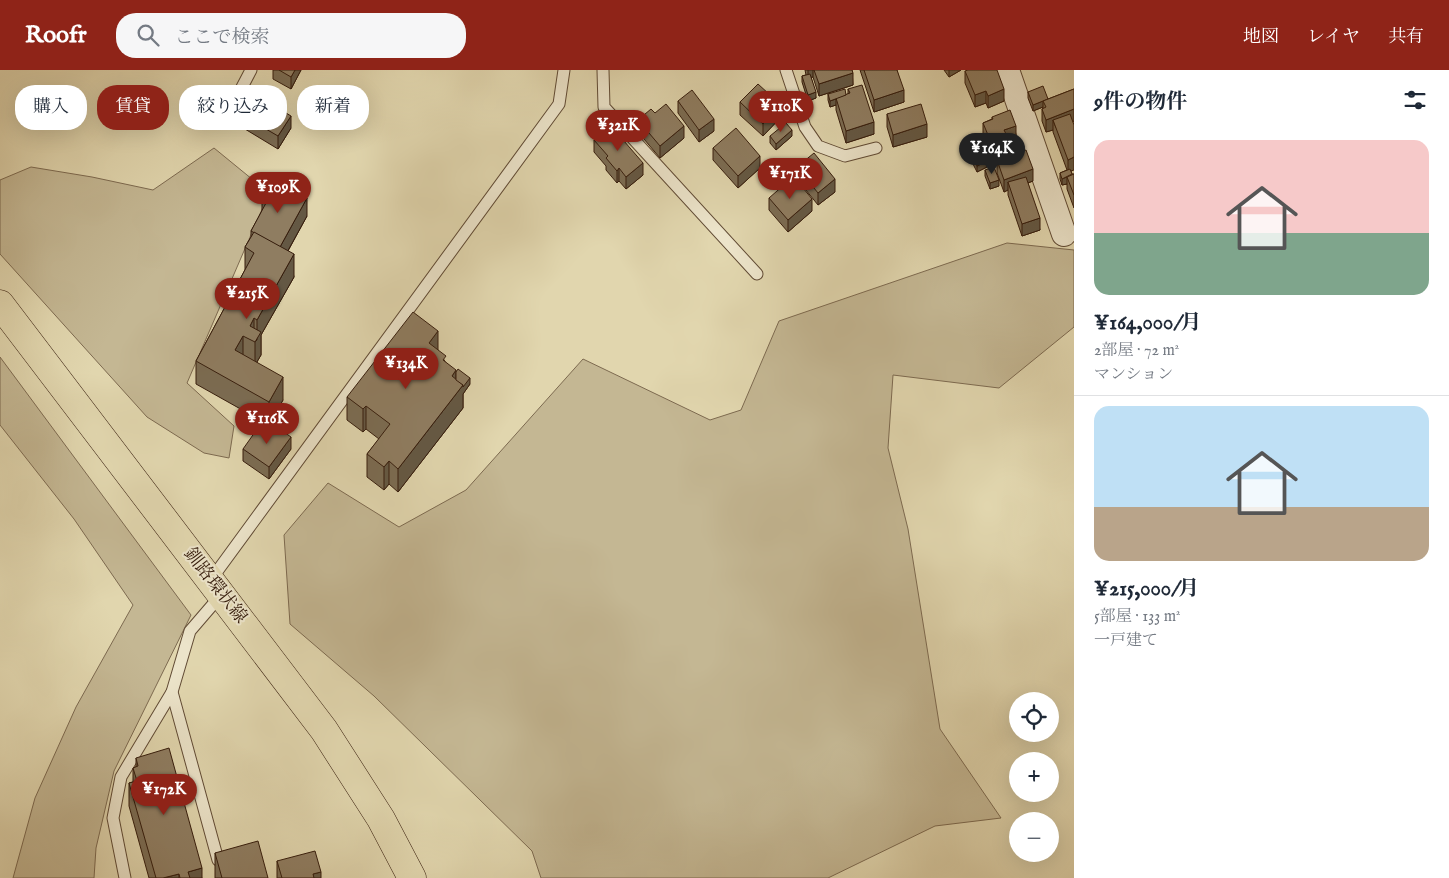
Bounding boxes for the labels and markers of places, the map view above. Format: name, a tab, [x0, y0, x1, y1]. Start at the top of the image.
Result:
pin: ¥110K	[746, 90, 816, 133]
pin: ¥321K	[583, 109, 653, 152]
pin: ¥164K	[957, 132, 1027, 175]
pin: ¥171K	[755, 158, 825, 200]
pin: ¥109K	[243, 172, 313, 214]
pin: ¥215K	[212, 278, 282, 320]
pin: ¥134K	[371, 348, 441, 390]
pin: ¥116K	[232, 402, 302, 445]
pin: ¥172K	[129, 774, 199, 816]

